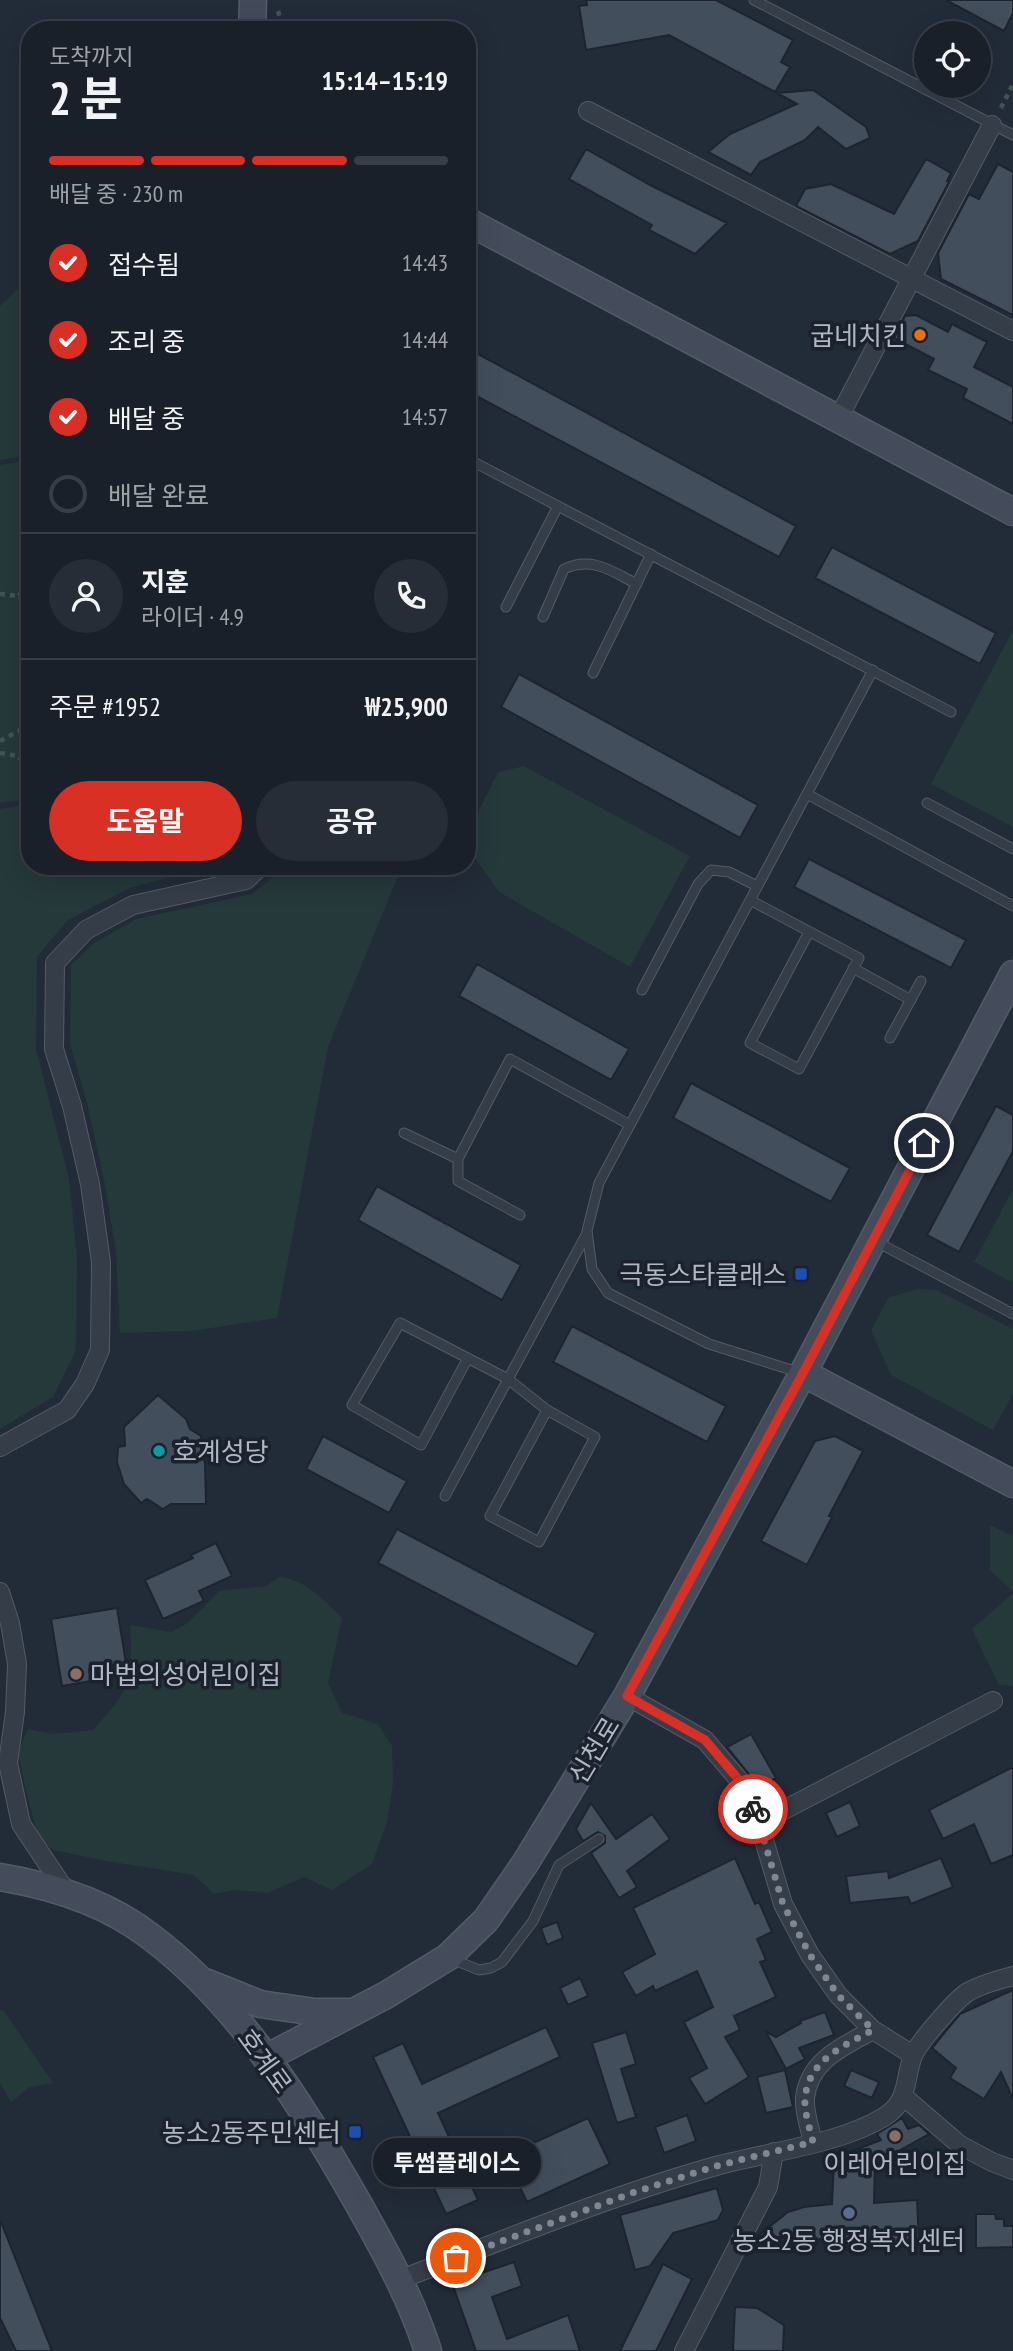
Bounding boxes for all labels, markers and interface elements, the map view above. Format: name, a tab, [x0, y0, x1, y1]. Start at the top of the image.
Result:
map controls	[914, 21, 991, 98]
button: locate	[914, 21, 991, 98]
text: 도착까지	[49, 42, 134, 71]
text: 15:14–15:19	[321, 64, 448, 97]
text: 2 분	[49, 68, 123, 128]
text: 배달 중 · 230 m	[49, 179, 183, 208]
icon: check	[49, 244, 87, 282]
text: 접수됨	[108, 248, 180, 281]
text: 14:43	[402, 248, 448, 277]
place label: 굽네치킨	[810, 319, 906, 352]
icon: check	[49, 321, 87, 359]
text: 조리 중	[108, 325, 185, 358]
text: 14:44	[402, 325, 448, 354]
marker: 굽네치킨	[912, 327, 928, 343]
icon: check	[49, 398, 87, 436]
text: 배달 중	[108, 402, 185, 435]
text: 14:57	[402, 402, 448, 431]
text: 배달 완료	[108, 479, 209, 512]
button: person	[49, 559, 123, 633]
button: phone	[374, 559, 448, 633]
text: 지훈	[141, 565, 189, 598]
text: 라이더 · 4.9	[141, 602, 244, 631]
text: 주문 #1952	[49, 690, 161, 723]
text: ₩25,900	[365, 690, 448, 723]
button: 도움말	[49, 781, 242, 861]
button: 공유	[256, 781, 448, 861]
pin	[894, 1113, 954, 1173]
icon: home	[905, 1124, 943, 1162]
place label: 극동스타클래스	[620, 1258, 787, 1291]
marker: 극동스타클래스	[793, 1266, 809, 1282]
place label: 호계성당	[173, 1435, 269, 1468]
marker: 호계성당	[151, 1443, 167, 1459]
place label: 마법의성어린이집	[90, 1658, 281, 1691]
marker: 마법의성어린이집	[68, 1666, 84, 1682]
street label: 신천로	[561, 1711, 627, 1789]
courier	[718, 1774, 788, 1844]
icon: bike	[734, 1790, 772, 1828]
street label: 호계로	[231, 2022, 299, 2100]
place label: 농소2동주민센터	[162, 2116, 341, 2149]
marker: 농소2동주민센터	[347, 2124, 363, 2140]
marker: 이레어린이집	[887, 2128, 903, 2144]
callout: 투썸플레이스	[372, 2139, 540, 2188]
place label: 이레어린이집	[823, 2147, 967, 2180]
text: 투썸플레이스	[394, 2148, 520, 2177]
marker: 농소2동 행정복지센터	[841, 2205, 857, 2221]
place label: 농소2동 행정복지센터	[733, 2224, 965, 2257]
pin	[426, 2228, 486, 2288]
icon: bag	[437, 2239, 475, 2277]

